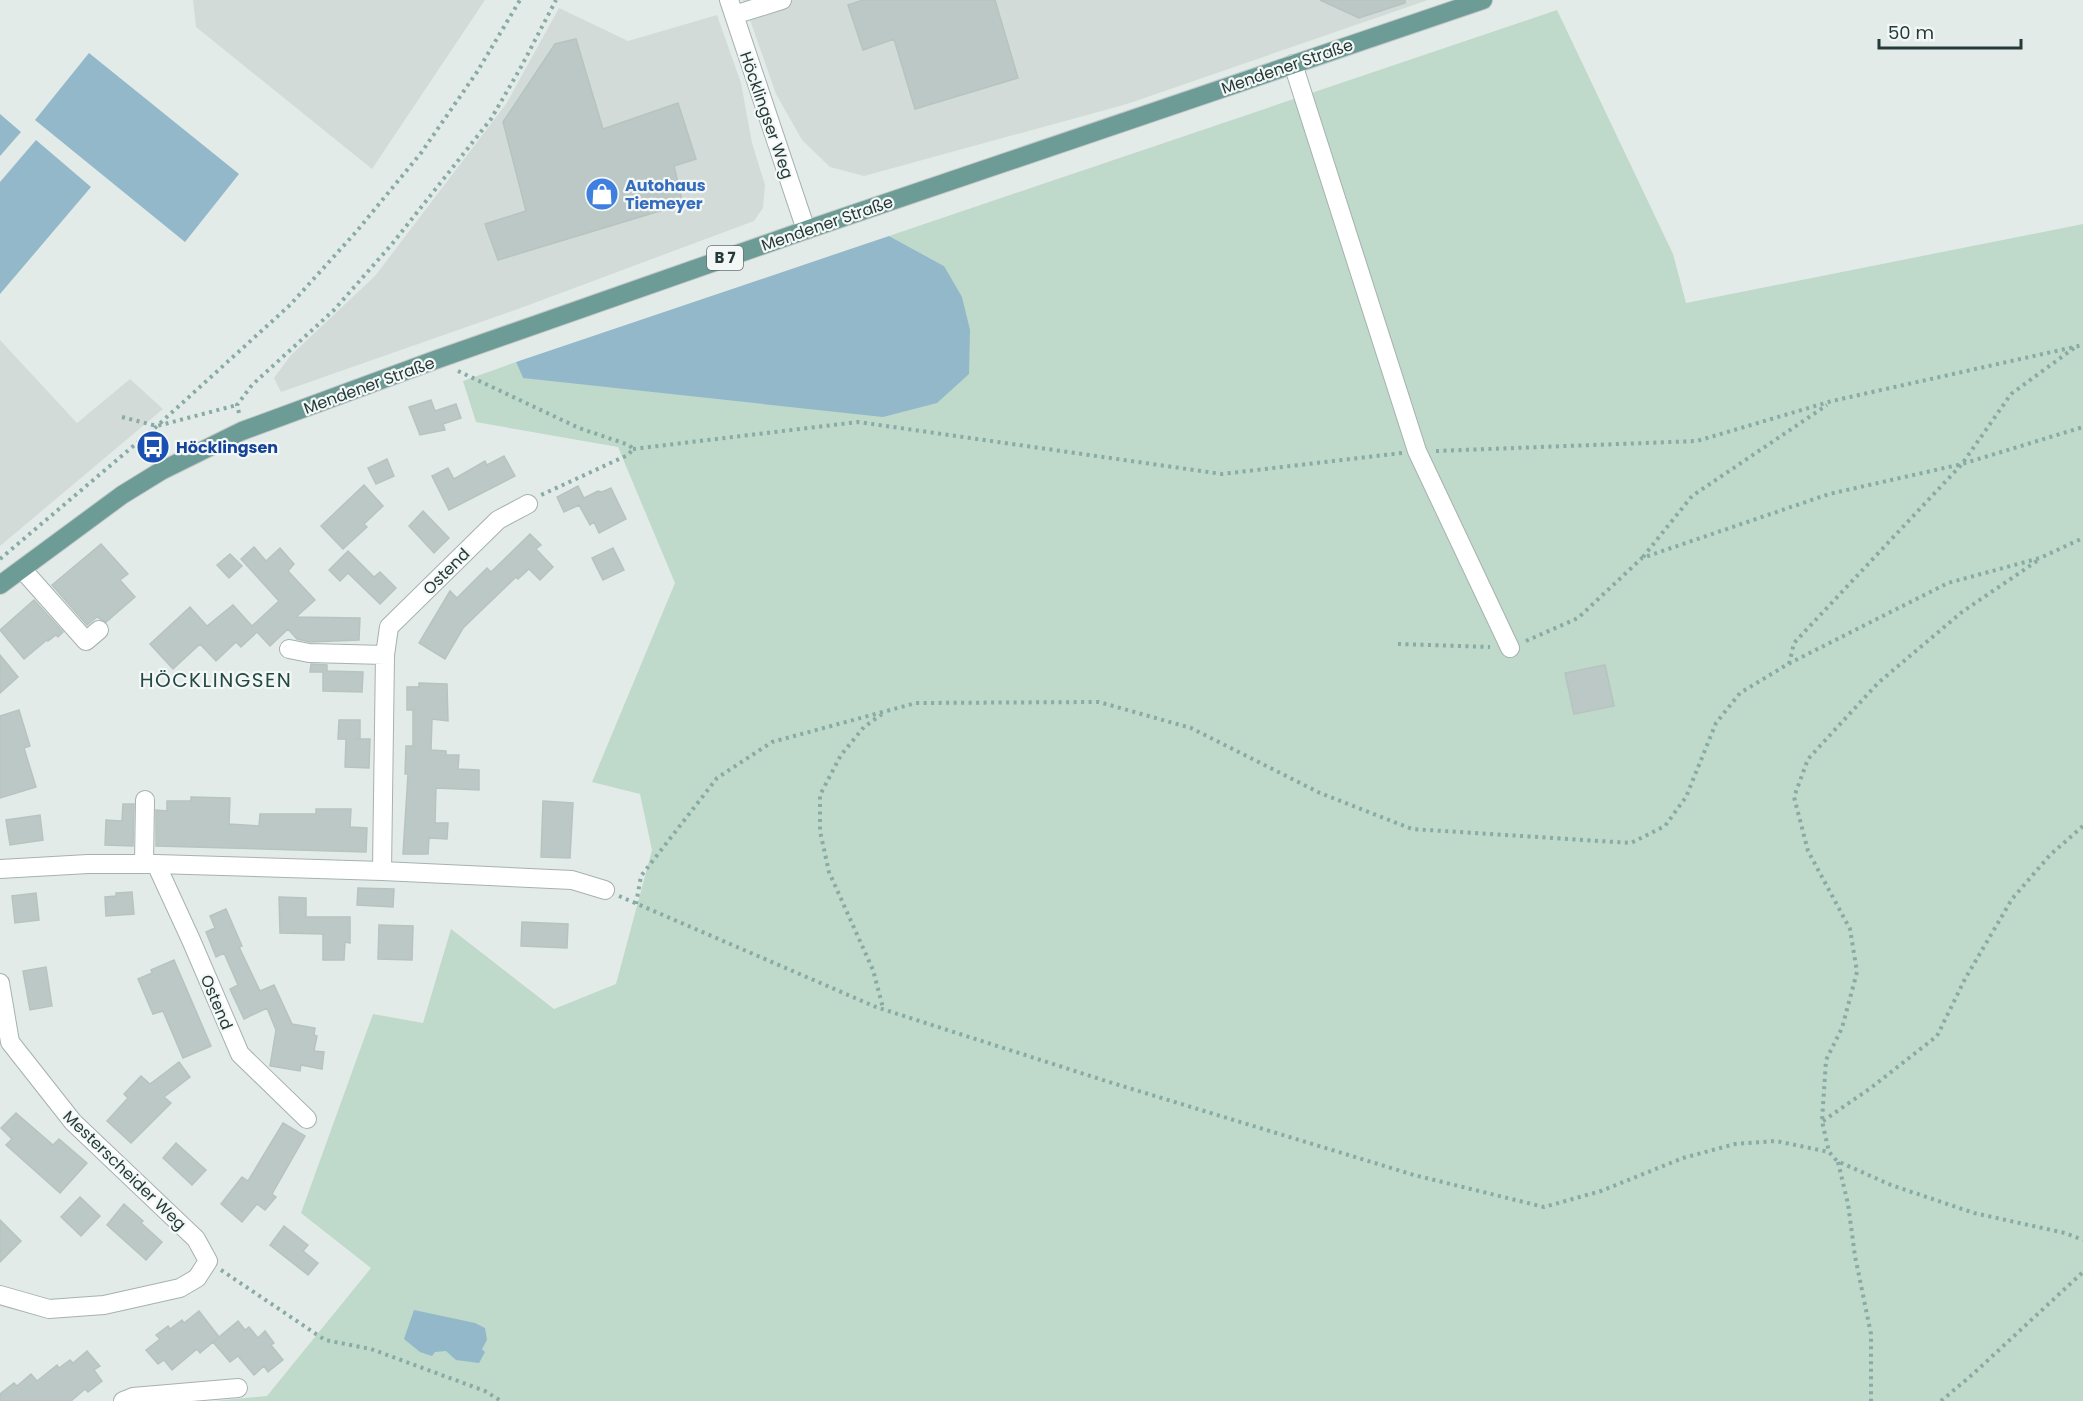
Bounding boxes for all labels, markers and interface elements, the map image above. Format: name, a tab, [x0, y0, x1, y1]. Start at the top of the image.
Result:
scale bar	[1879, 12, 2022, 50]
text: 50 m	[1888, 20, 1934, 45]
street label: Mendener Straße	[1218, 33, 1356, 100]
street label: Höcklingser Weg	[734, 49, 799, 182]
place label: Autohaus Tiemeyer	[625, 174, 706, 215]
shop icon: Autohaus Tiemeyer	[584, 176, 620, 212]
street label: Mendener Straße	[758, 190, 896, 257]
road number: B 7	[707, 246, 743, 270]
street label: Mendener Straße	[300, 351, 438, 420]
bus stop icon: Höcklingsen	[135, 429, 171, 465]
place label: Höcklingsen	[176, 436, 278, 459]
street label: Ostend	[418, 543, 475, 600]
district label: HÖCKLINGSEN	[140, 666, 292, 694]
street label: Ostend	[195, 971, 238, 1033]
street label: Mesterscheider Weg	[58, 1105, 191, 1235]

